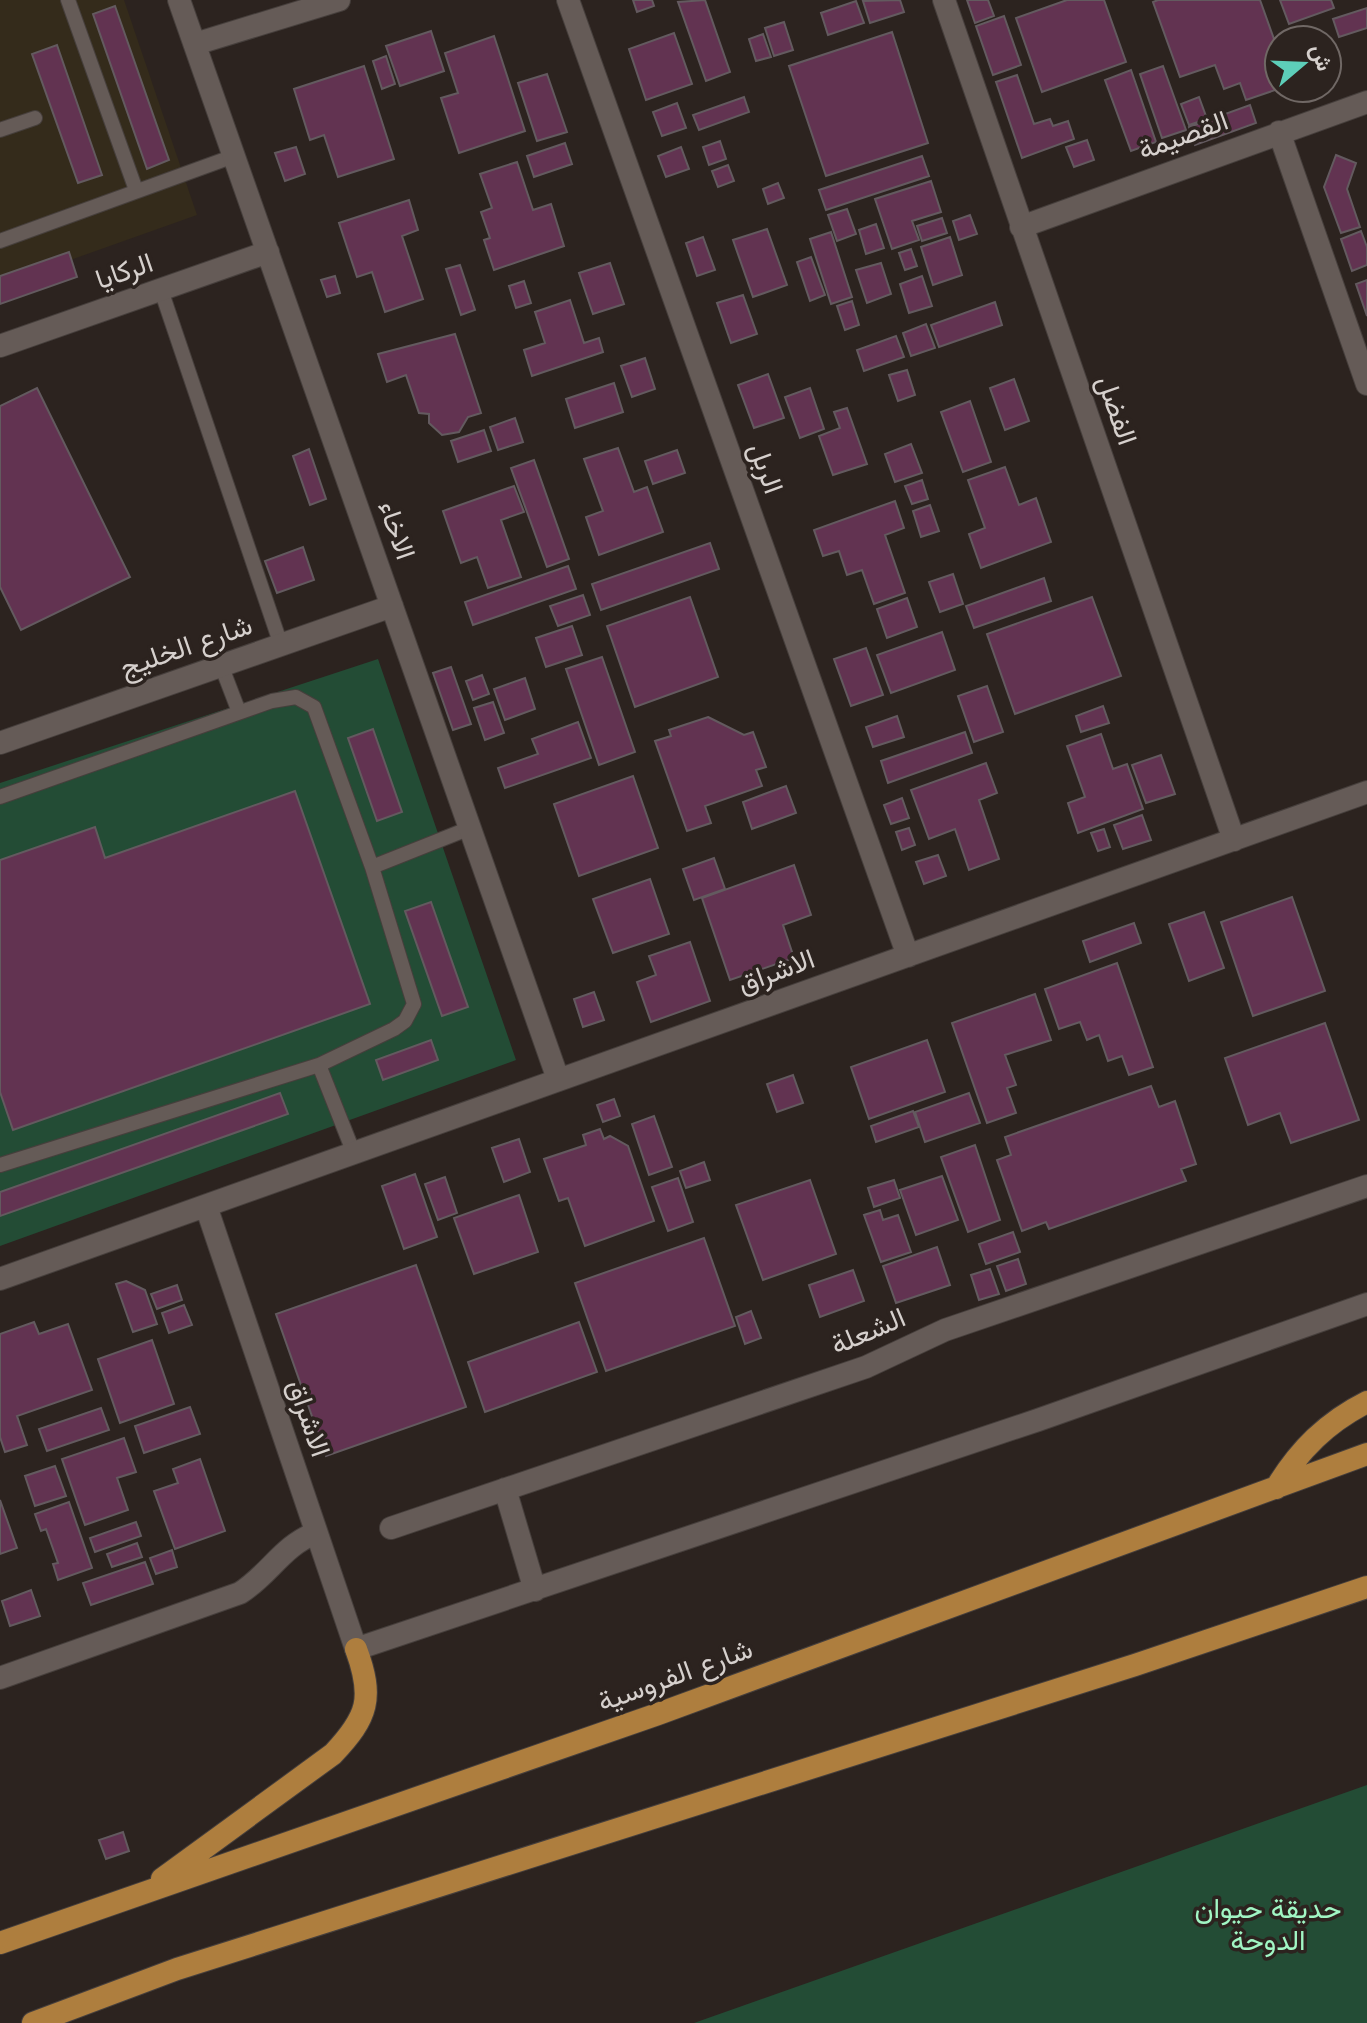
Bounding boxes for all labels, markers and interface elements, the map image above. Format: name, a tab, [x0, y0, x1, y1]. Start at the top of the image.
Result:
north arrow	[1263, 24, 1343, 104]
text: ش	[1304, 41, 1338, 75]
street label: القصيمة	[1134, 104, 1232, 166]
street label: الركايا	[91, 247, 157, 297]
street label: الفضل	[1090, 371, 1143, 449]
street label: الربل	[741, 438, 789, 498]
street label: الاخاء	[373, 497, 421, 563]
street label: شارع الخليج	[116, 609, 257, 687]
street label: الاشراق	[733, 943, 819, 1001]
street label: الشعلة	[826, 1302, 910, 1360]
street label: الاشراق	[280, 1375, 337, 1461]
street label: شارع الفروسية	[593, 1633, 758, 1720]
park label: حديقة حيوان الدوحة	[1195, 1893, 1341, 1958]

